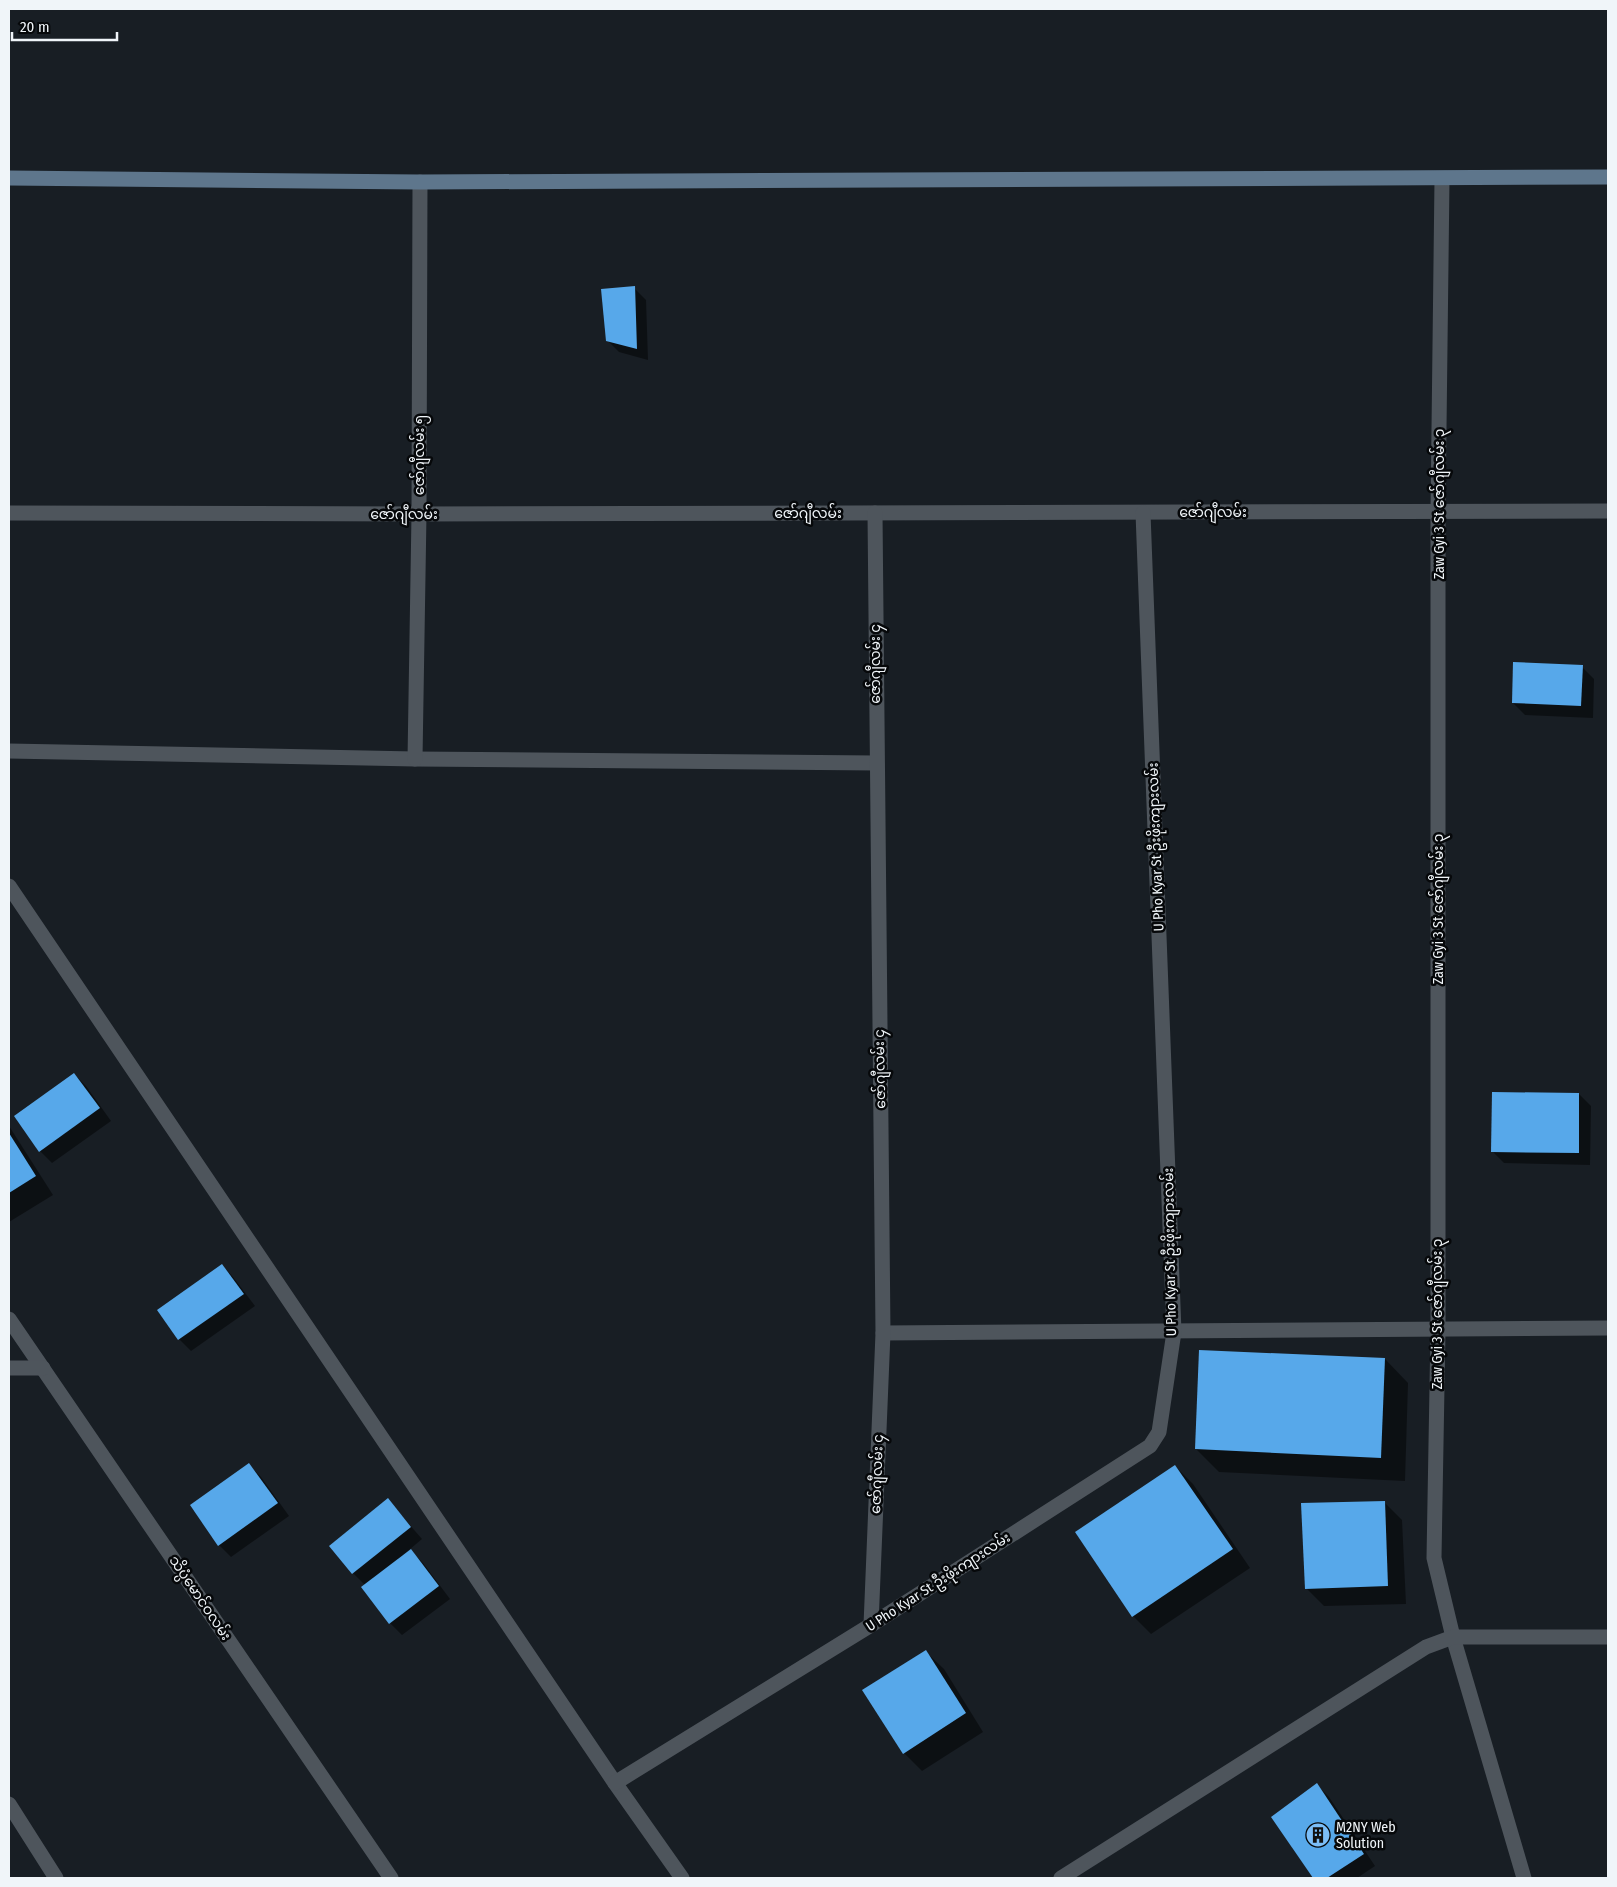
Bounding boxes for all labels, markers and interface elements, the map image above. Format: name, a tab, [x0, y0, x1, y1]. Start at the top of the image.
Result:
scale bar	[12, 10, 118, 42]
text: 20 m	[20, 18, 50, 36]
street label: ဇော်ဂျီလမ်း ၅	[409, 415, 431, 495]
street label: Zaw Gyi 3 St ဇော်ဂျီလမ်း ၃	[1429, 429, 1451, 579]
street label: ဇော်ဂျီလမ်း	[1179, 502, 1247, 524]
street label: ဇော်ဂျီလမ်း	[774, 503, 842, 525]
street label: ဇော်ဂျီလမ်း	[370, 504, 438, 526]
street label: ဇော်ဂျီလမ်း ၄	[865, 624, 887, 704]
street label: U Pho Kyar St ဦးဖိုးကျားလမ်း	[1143, 762, 1170, 932]
street label: Zaw Gyi 3 St ဇော်ဂျီလမ်း ၃	[1428, 834, 1450, 984]
street label: ဇော်ဂျီလမ်း ၄	[869, 1029, 892, 1109]
street label: U Pho Kyar St ဦးဖိုးကျားလမ်း	[1158, 1167, 1183, 1337]
street label: Zaw Gyi 3 St ဇော်ဂျီလမ်း ၃	[1427, 1239, 1449, 1389]
street label: ဇော်ဂျီလမ်း ၄	[865, 1434, 890, 1514]
street label: U Pho Kyar St ဦးဖိုးကျားလမ်း	[861, 1527, 1015, 1638]
street label: သိပ္ပံမောင်ဝလမ်း	[163, 1551, 236, 1645]
place label: M2NY Web Solution	[1336, 1819, 1396, 1852]
building icon: M2NY Web Solution	[1305, 1822, 1331, 1848]

